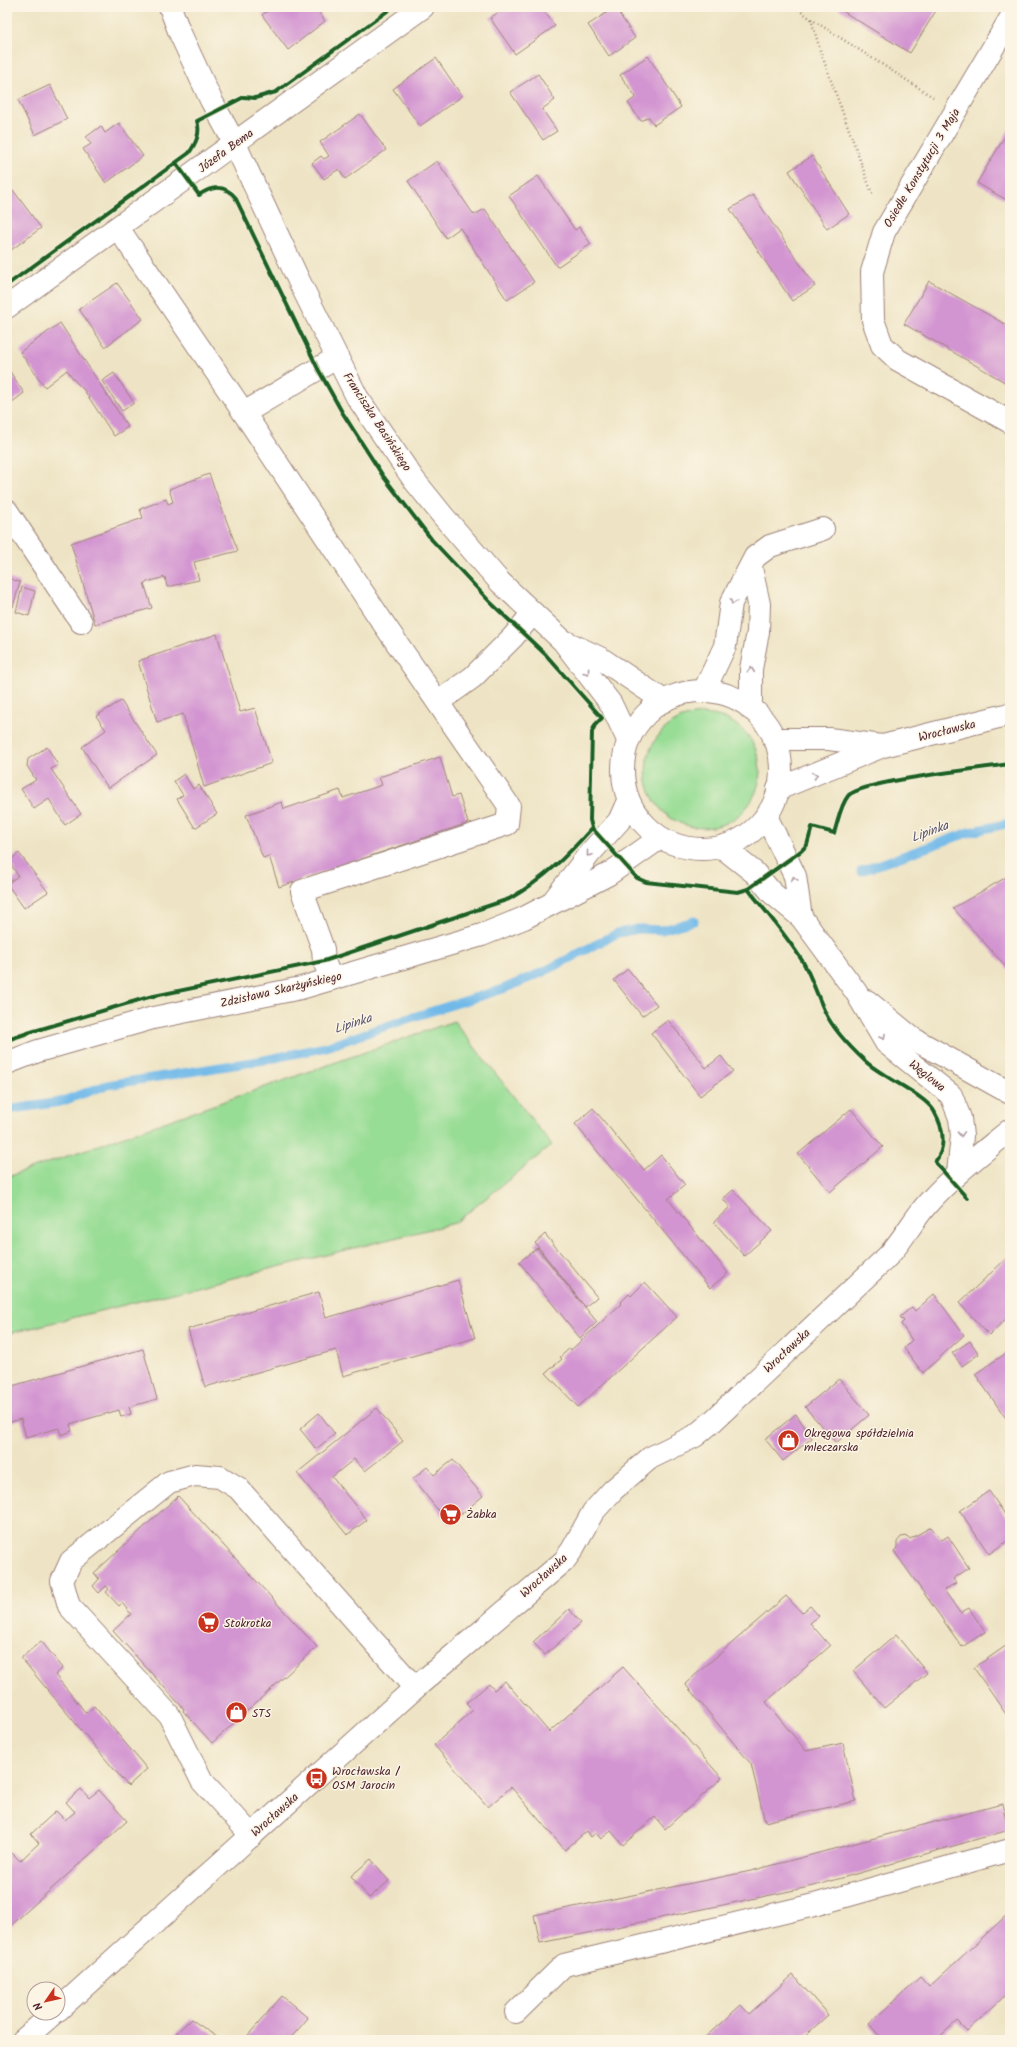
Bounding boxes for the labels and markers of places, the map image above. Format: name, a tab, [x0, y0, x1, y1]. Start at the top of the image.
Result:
place label: Okręgowa spółdzielnia mleczarska	[804, 1424, 914, 1457]
shop icon: Okręgowa spółdzielnia mleczarska	[776, 1427, 802, 1453]
supermarket icon: Żabka	[438, 1501, 464, 1527]
place label: Żabka	[466, 1505, 497, 1524]
supermarket icon: Stokrotka	[195, 1610, 221, 1636]
place label: Stokrotka	[224, 1614, 272, 1633]
shop icon: STS	[224, 1700, 250, 1726]
place label: STS	[252, 1704, 272, 1723]
place label: Wrocławska / OSM Jarocin	[332, 1762, 400, 1795]
bus stop icon: Wrocławska / OSM Jarocin	[303, 1765, 329, 1791]

